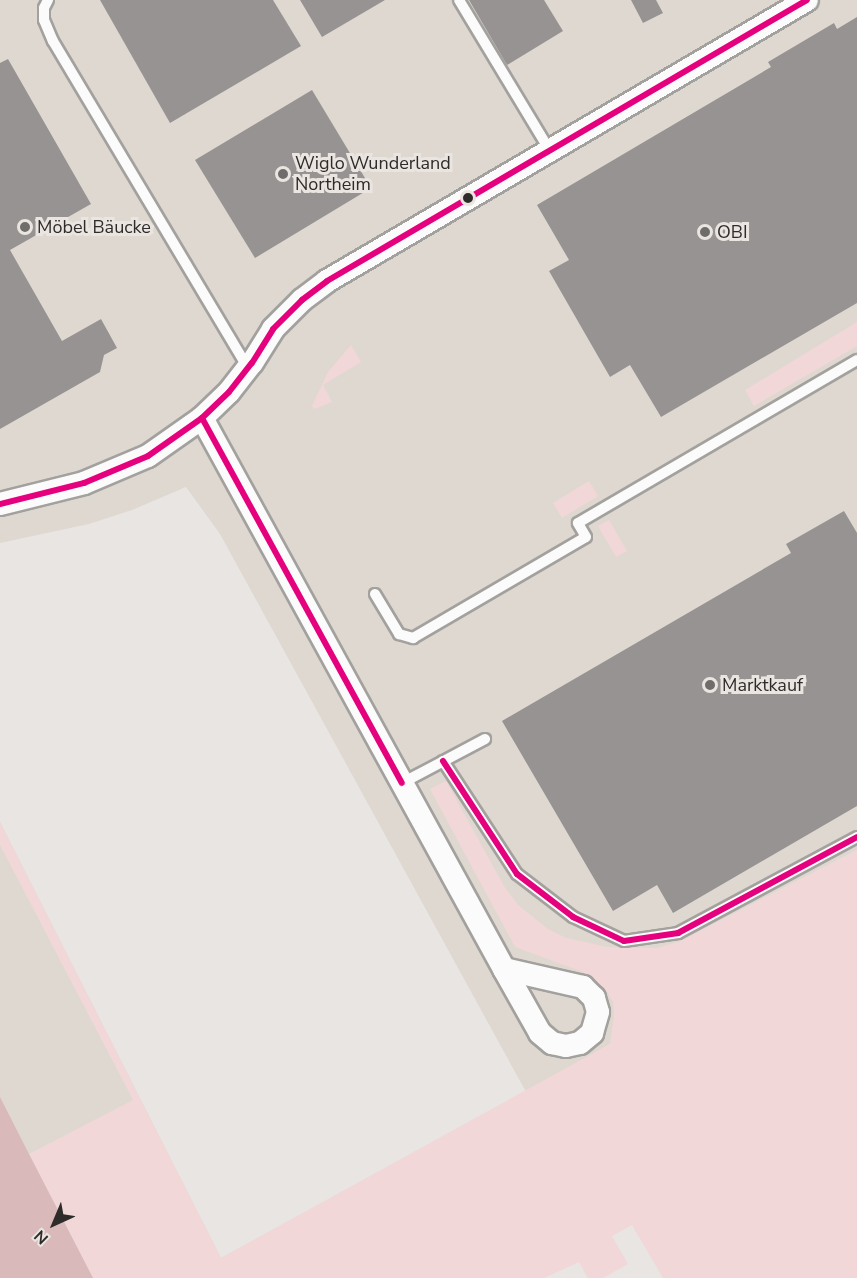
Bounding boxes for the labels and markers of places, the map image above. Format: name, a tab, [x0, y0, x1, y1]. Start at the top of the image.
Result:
place label: Wiglo Wunderland Northeim	[295, 153, 451, 195]
marker: Wiglo Wunderland Northeim	[276, 167, 290, 181]
unlabelled marker	[462, 192, 474, 204]
place label: Möbel Bäucke	[37, 216, 151, 238]
marker: Möbel Bäucke	[18, 220, 32, 234]
place label: OBI	[717, 221, 748, 243]
marker: OBI	[698, 225, 712, 239]
place label: Marktkauf	[722, 674, 803, 696]
marker: Marktkauf	[703, 678, 717, 692]

